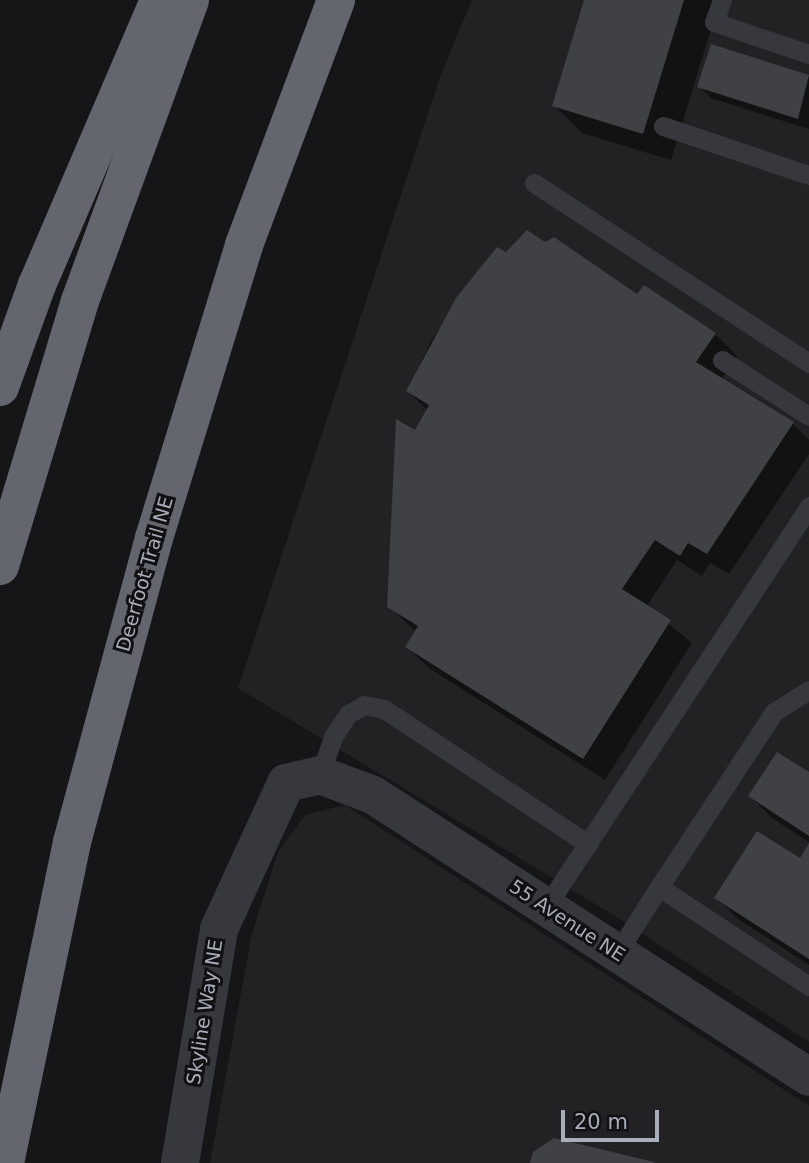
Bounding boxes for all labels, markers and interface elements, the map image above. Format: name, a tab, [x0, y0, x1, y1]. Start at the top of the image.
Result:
street label: Deerfoot Trail NE	[112, 494, 178, 654]
street label: 55 Avenue NE	[505, 875, 629, 967]
street label: Skyline Way NE	[182, 938, 228, 1086]
scale bar	[564, 1096, 662, 1140]
text: 20 m	[574, 1110, 628, 1134]

